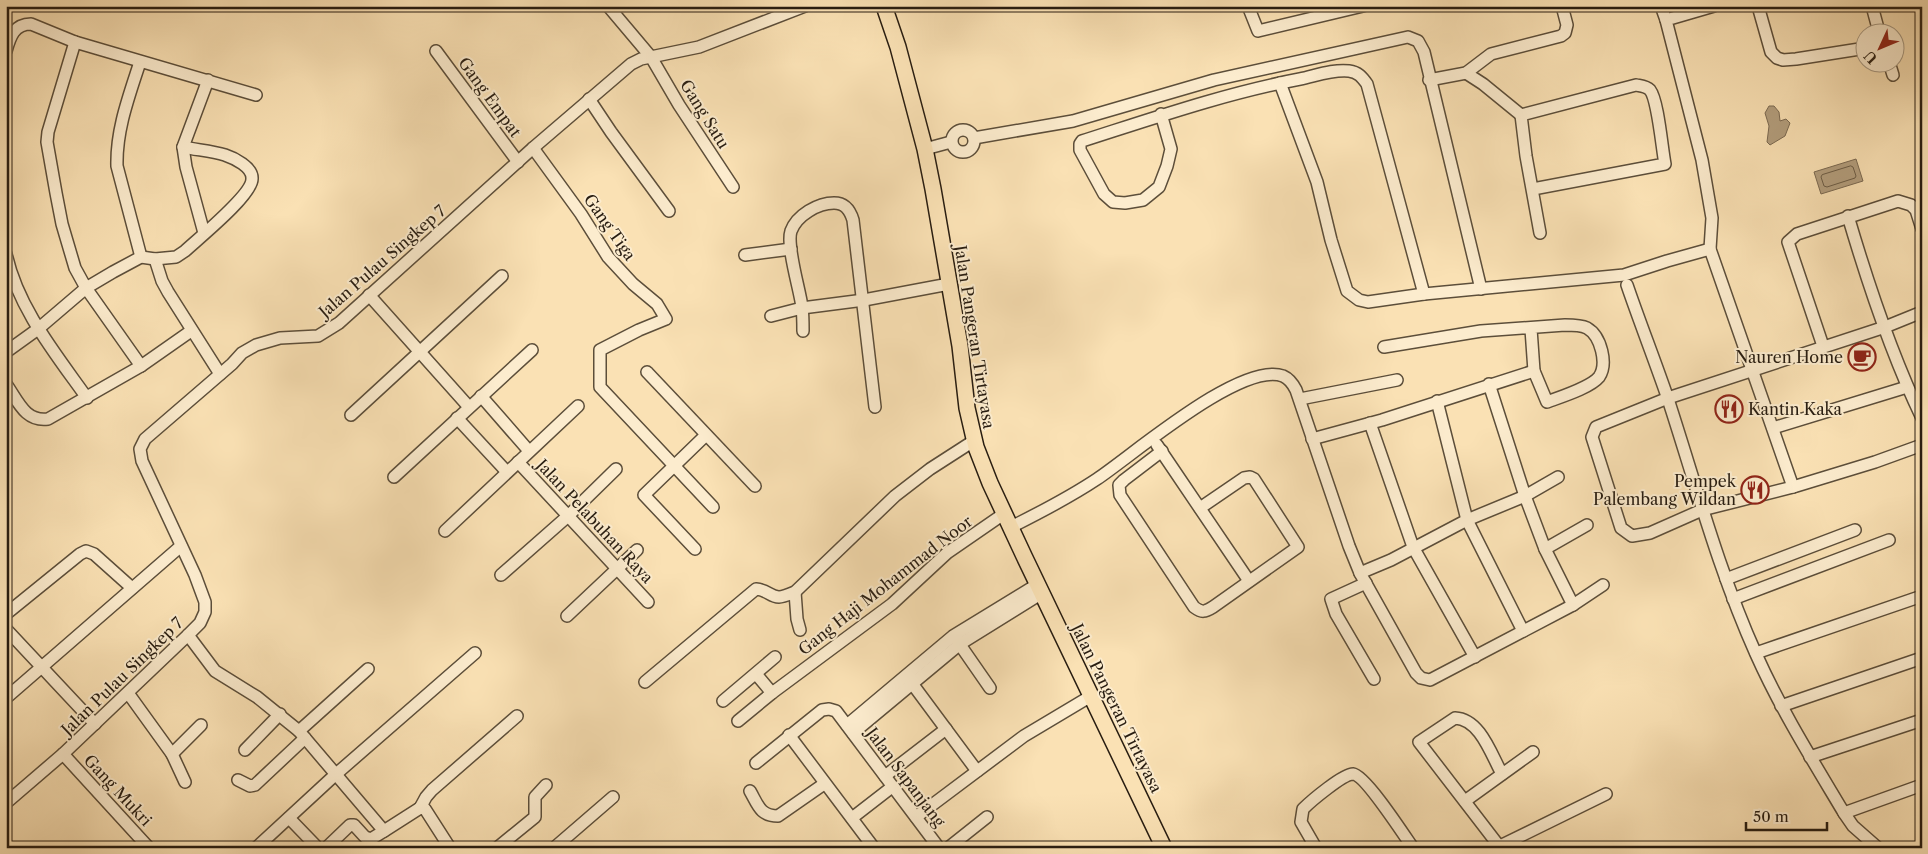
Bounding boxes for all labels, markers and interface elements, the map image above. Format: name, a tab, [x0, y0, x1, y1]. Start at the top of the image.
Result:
north arrow	[1856, 22, 1906, 72]
text: U	[1860, 46, 1881, 67]
street label: Gang Empat	[454, 53, 526, 141]
street label: Gang Satu	[676, 76, 734, 152]
street label: Gang Tiga	[580, 190, 641, 265]
street label: Jalan Pulau Singkep 7	[312, 200, 450, 324]
street label: Jalan Pangeran Tirtayasa	[950, 241, 999, 431]
cafe icon: Nauren Home	[1847, 342, 1877, 372]
place label: Nauren Home	[1735, 347, 1843, 367]
restaurant icon: Kantin Kaka	[1714, 394, 1744, 424]
place label: Kantin Kaka	[1748, 399, 1843, 419]
street label: Jalan Pelabuhan Raya	[530, 453, 658, 588]
place label: Pempek Palembang Wildan	[1593, 471, 1737, 509]
restaurant icon: Pempek Palembang Wildan	[1740, 475, 1770, 505]
street label: Gang Haji Mohammad Noor	[794, 511, 976, 659]
street label: Jalan Pulau Singkep 7	[55, 613, 187, 741]
street label: Jalan Pangeran Tirtayasa	[1066, 617, 1167, 796]
street label: Jalan Sapanjang	[860, 721, 950, 831]
street label: Gang Mukri	[80, 750, 156, 830]
scale bar	[1746, 799, 1827, 831]
text: 50 m	[1753, 807, 1789, 826]

